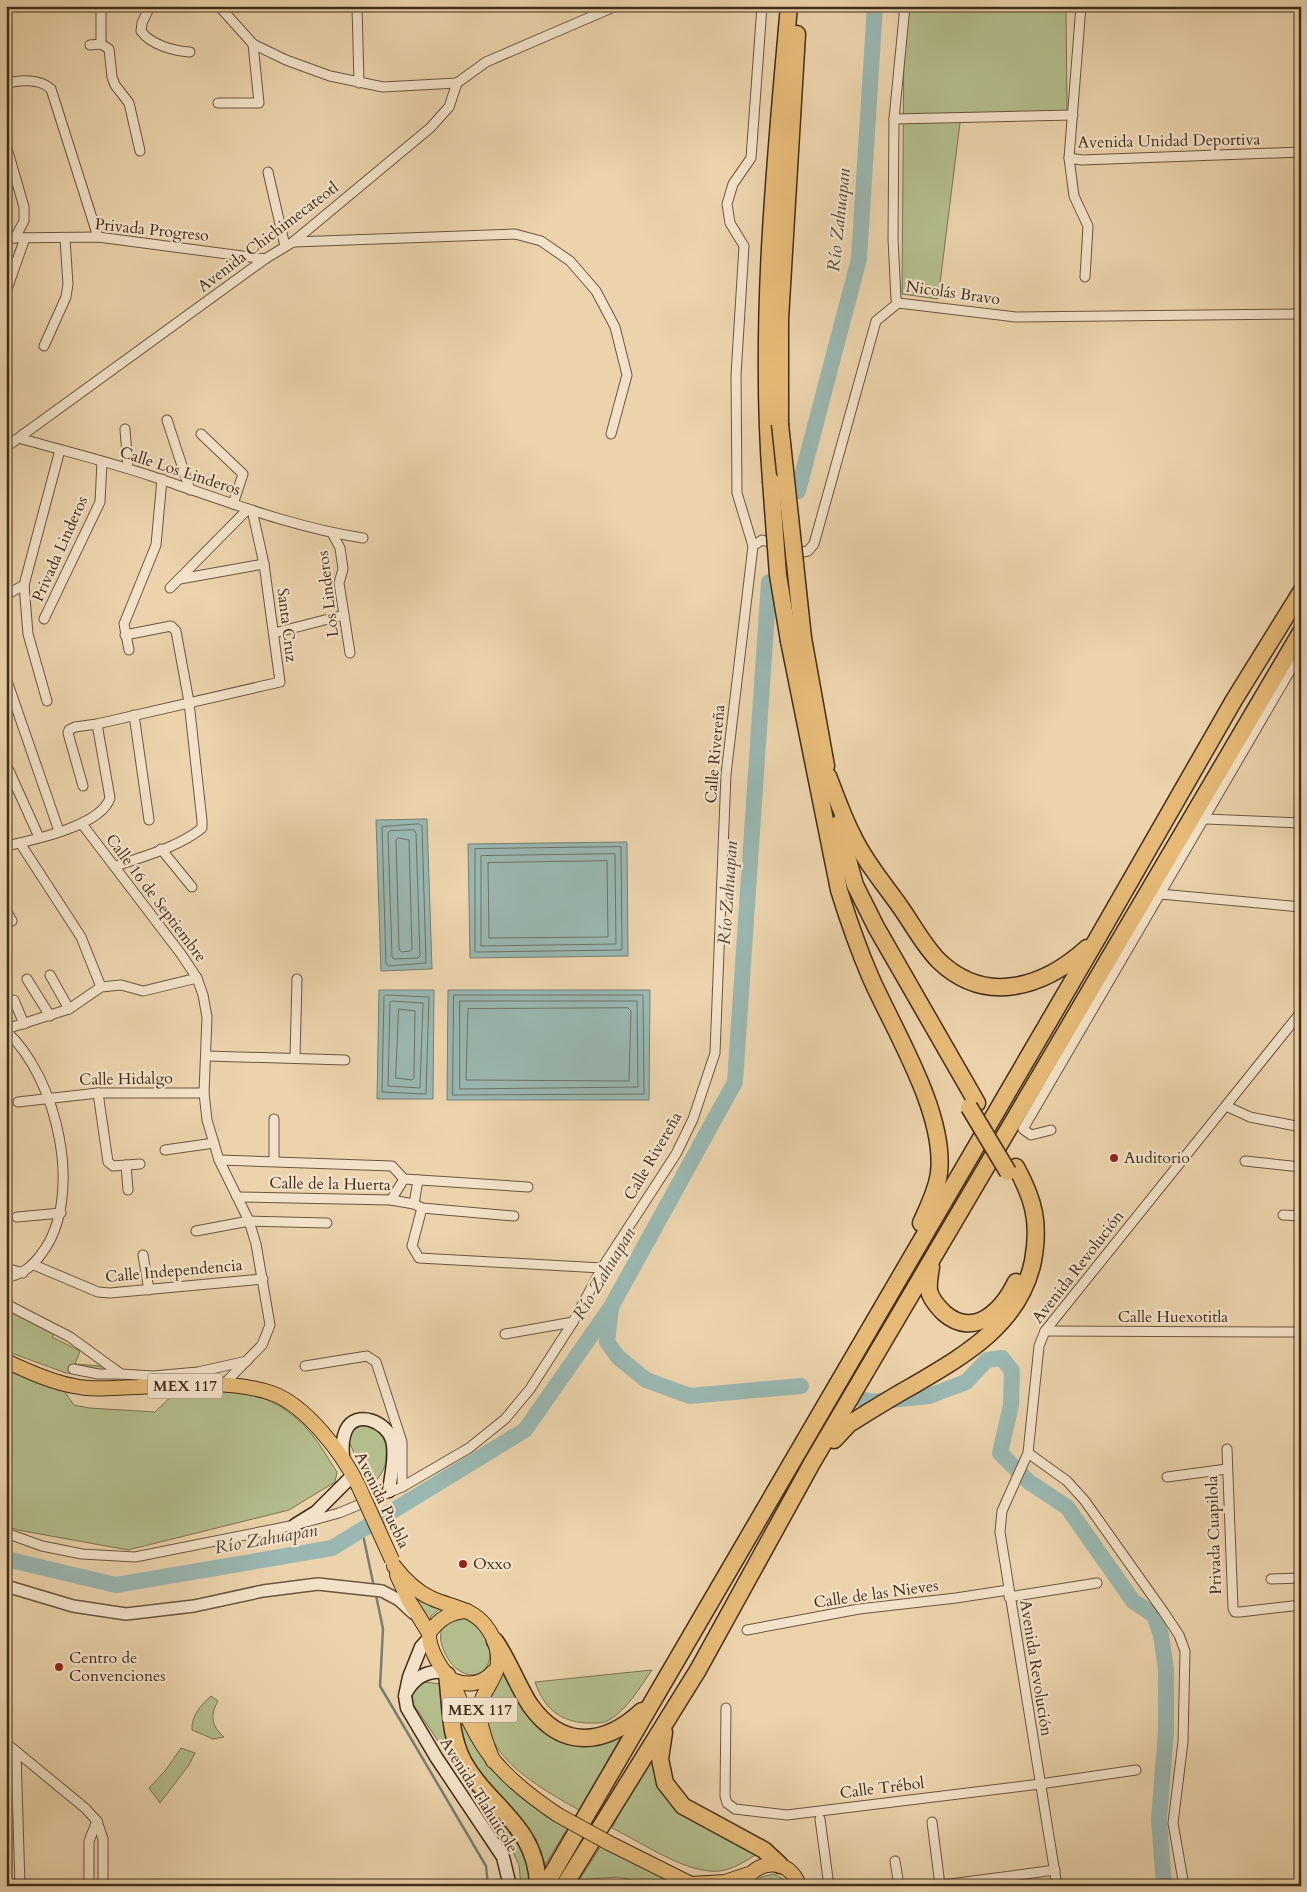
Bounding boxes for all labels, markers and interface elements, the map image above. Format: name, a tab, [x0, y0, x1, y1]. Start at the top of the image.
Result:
street label: Avenida Unidad Deportiva	[1077, 128, 1261, 154]
water label: Río Zahuapan	[821, 167, 857, 273]
street label: Avenida Chichimecateotl	[193, 177, 343, 297]
street label: Privada Progreso	[94, 213, 210, 247]
street label: Nicolás Bravo	[904, 275, 1002, 311]
street label: Calle Los Linderos	[117, 441, 243, 501]
street label: Privada Linderos	[27, 493, 93, 605]
street label: Los Linderos	[312, 550, 344, 638]
street label: Santa Cruz	[272, 587, 302, 663]
street label: Calle Rivereña	[700, 704, 730, 804]
street label: Calle 16 de Septiembre	[100, 829, 212, 967]
water label: Río Zahuapan	[712, 840, 744, 946]
street label: Calle Hidalgo	[79, 1067, 173, 1091]
street label: Calle Rivereña	[619, 1108, 687, 1204]
place label: Auditorio	[1124, 1147, 1190, 1169]
marker: Auditorio	[1108, 1152, 1120, 1164]
street label: Calle de la Huerta	[269, 1172, 391, 1196]
street label: Avenida Revolución	[1027, 1206, 1129, 1328]
water label: Río Zahuapan	[567, 1223, 642, 1325]
street label: Calle Independencia	[104, 1254, 244, 1288]
street label: Calle Huexotitla	[1118, 1306, 1228, 1328]
road number: MEX 117	[148, 1374, 222, 1398]
street label: Avenida Puebla	[349, 1448, 415, 1552]
street label: Privada Cuapilola	[1201, 1475, 1227, 1595]
water label: Río Zahuapan	[213, 1518, 320, 1560]
place label: Oxxo	[473, 1553, 512, 1575]
marker: Oxxo	[457, 1558, 469, 1570]
street label: Calle de las Nieves	[812, 1574, 940, 1614]
street label: Avenida Revolución	[1014, 1598, 1058, 1738]
place label: Centro de Convenciones	[69, 1647, 166, 1687]
marker: Centro de Convenciones	[53, 1661, 65, 1673]
road number: MEX 117	[442, 1698, 518, 1722]
street label: Avenida Tlahuicole	[435, 1733, 523, 1857]
street label: Calle Trébol	[838, 1772, 926, 1804]

